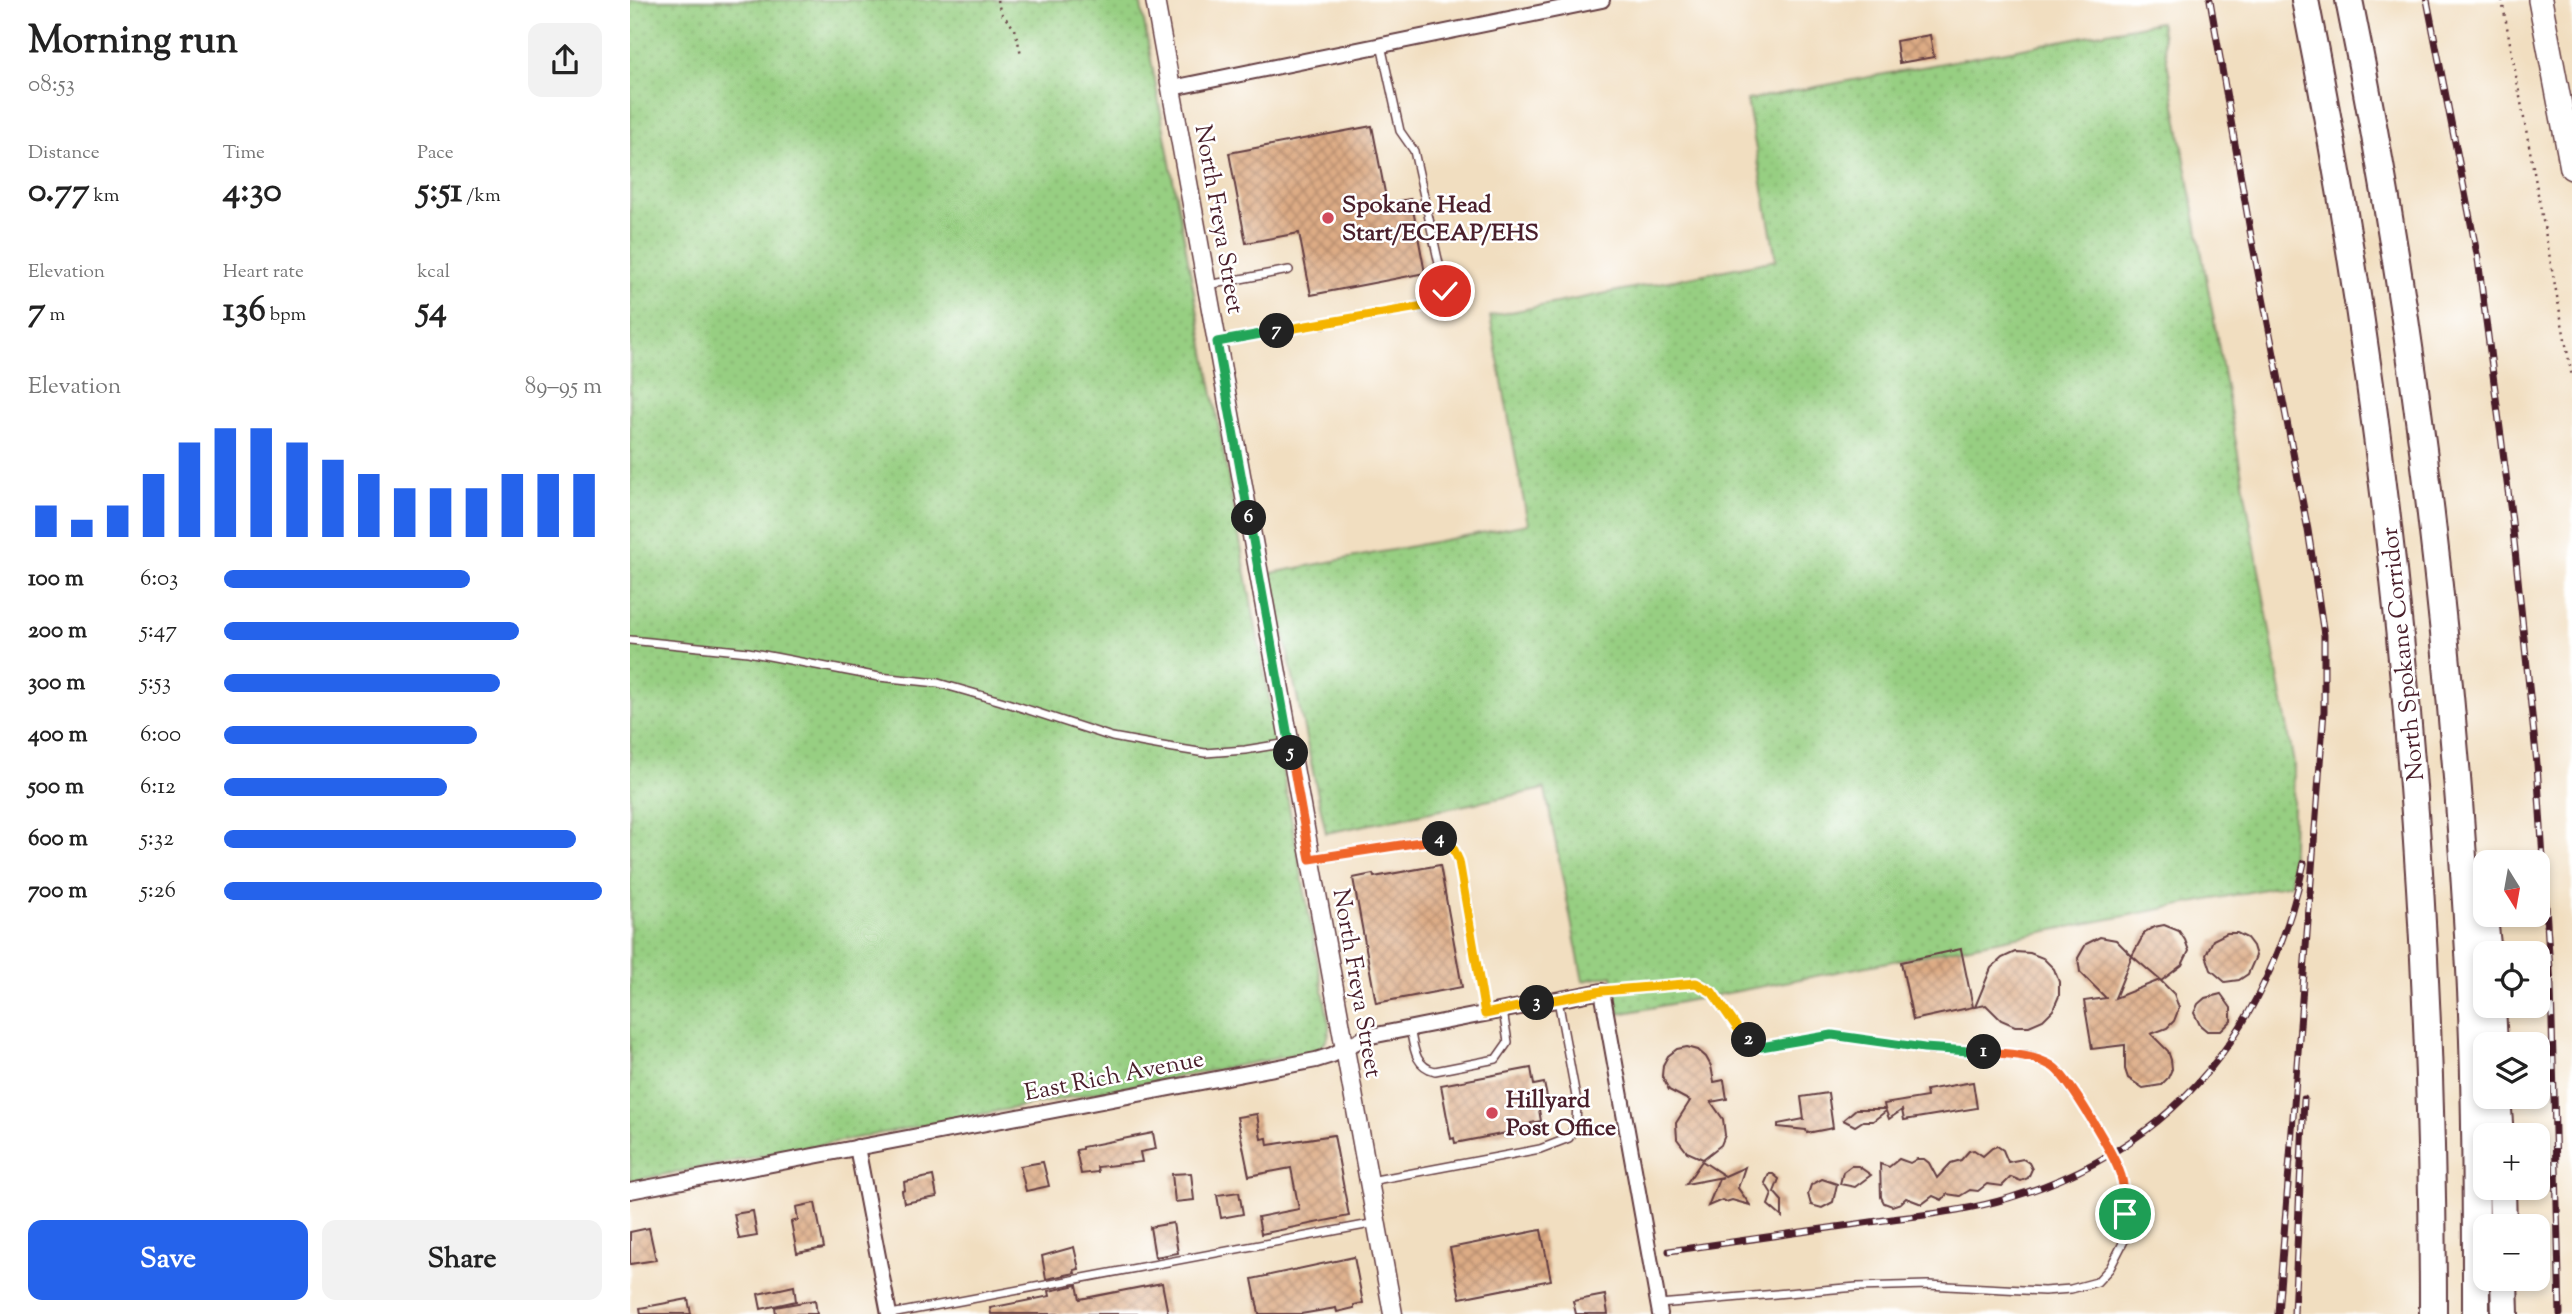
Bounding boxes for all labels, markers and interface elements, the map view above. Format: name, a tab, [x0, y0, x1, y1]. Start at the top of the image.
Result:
text: Morning run	[28, 16, 238, 70]
button: share	[528, 23, 602, 97]
text: 08:53	[28, 69, 75, 102]
street label: North Freya Street	[1185, 122, 1251, 316]
text: Distance	[28, 140, 100, 167]
text: Time	[223, 140, 265, 167]
text: Pace	[417, 140, 454, 167]
text: 0.77	[28, 167, 89, 218]
text: 4:30	[223, 167, 282, 218]
text: 5:51	[417, 167, 462, 218]
text: km	[89, 183, 120, 210]
text: /km	[462, 183, 501, 210]
place label: Spokane Head Start/ECEAP/EHS	[1342, 189, 1539, 251]
marker: Spokane Head Start/ECEAP/EHS	[1320, 210, 1336, 226]
text: Elevation	[28, 259, 105, 286]
text: Heart rate	[223, 259, 304, 286]
text: kcal	[417, 259, 450, 286]
pin	[1415, 261, 1475, 321]
icon: check	[1426, 272, 1464, 310]
text: 7	[28, 286, 46, 337]
text: 136	[223, 286, 266, 337]
text: 54	[417, 286, 447, 337]
text: m	[46, 302, 65, 329]
text: bpm	[266, 302, 306, 329]
pin: 7	[1260, 314, 1294, 348]
text: 7	[1272, 317, 1281, 344]
text: Elevation	[28, 371, 121, 404]
text: 89–95 m	[525, 371, 602, 404]
pin: 6	[1232, 500, 1266, 536]
text: 6	[1244, 504, 1253, 531]
street label: North Spokane Corridor	[2374, 525, 2434, 783]
text: 100 m	[28, 563, 84, 596]
text: 6:03	[140, 563, 178, 596]
text: 200 m	[28, 615, 87, 648]
text: 5:47	[140, 615, 177, 648]
text: 300 m	[28, 667, 85, 700]
text: 5:53	[140, 667, 171, 700]
text: 400 m	[28, 719, 88, 752]
text: 6:00	[140, 719, 181, 752]
pin: 5	[1274, 736, 1308, 770]
text: 5	[1287, 739, 1294, 766]
text: 500 m	[28, 771, 84, 804]
text: 6:12	[140, 771, 176, 804]
pin: 4	[1422, 822, 1458, 856]
text: 600 m	[28, 823, 88, 856]
text: 5:32	[140, 823, 174, 856]
text: 4	[1435, 825, 1444, 852]
north arrow	[2473, 850, 2550, 928]
map controls	[2473, 850, 2550, 1291]
text: 700 m	[28, 875, 87, 908]
text: 5:26	[140, 875, 176, 908]
street label: North Freya Street	[1323, 886, 1389, 1080]
button: locate	[2473, 941, 2550, 1018]
pin: 3	[1520, 986, 1555, 1020]
text: 3	[1533, 989, 1540, 1016]
pin: 2	[1732, 1023, 1766, 1058]
text: 2	[1744, 1026, 1753, 1053]
button: layers	[2473, 1032, 2550, 1109]
pin: 1	[1966, 1034, 2002, 1070]
text: 1	[1980, 1038, 1987, 1065]
street label: East Rich Avenue	[1022, 1043, 1207, 1111]
place label: Hillyard Post Office	[1506, 1084, 1616, 1146]
marker: Hillyard Post Office	[1484, 1105, 1500, 1121]
button: +	[2473, 1123, 2550, 1200]
pin	[2095, 1184, 2155, 1244]
icon: arrive	[2106, 1195, 2144, 1233]
button: −	[2473, 1214, 2550, 1291]
button: Save	[28, 1220, 308, 1300]
button: Share	[322, 1220, 602, 1300]

